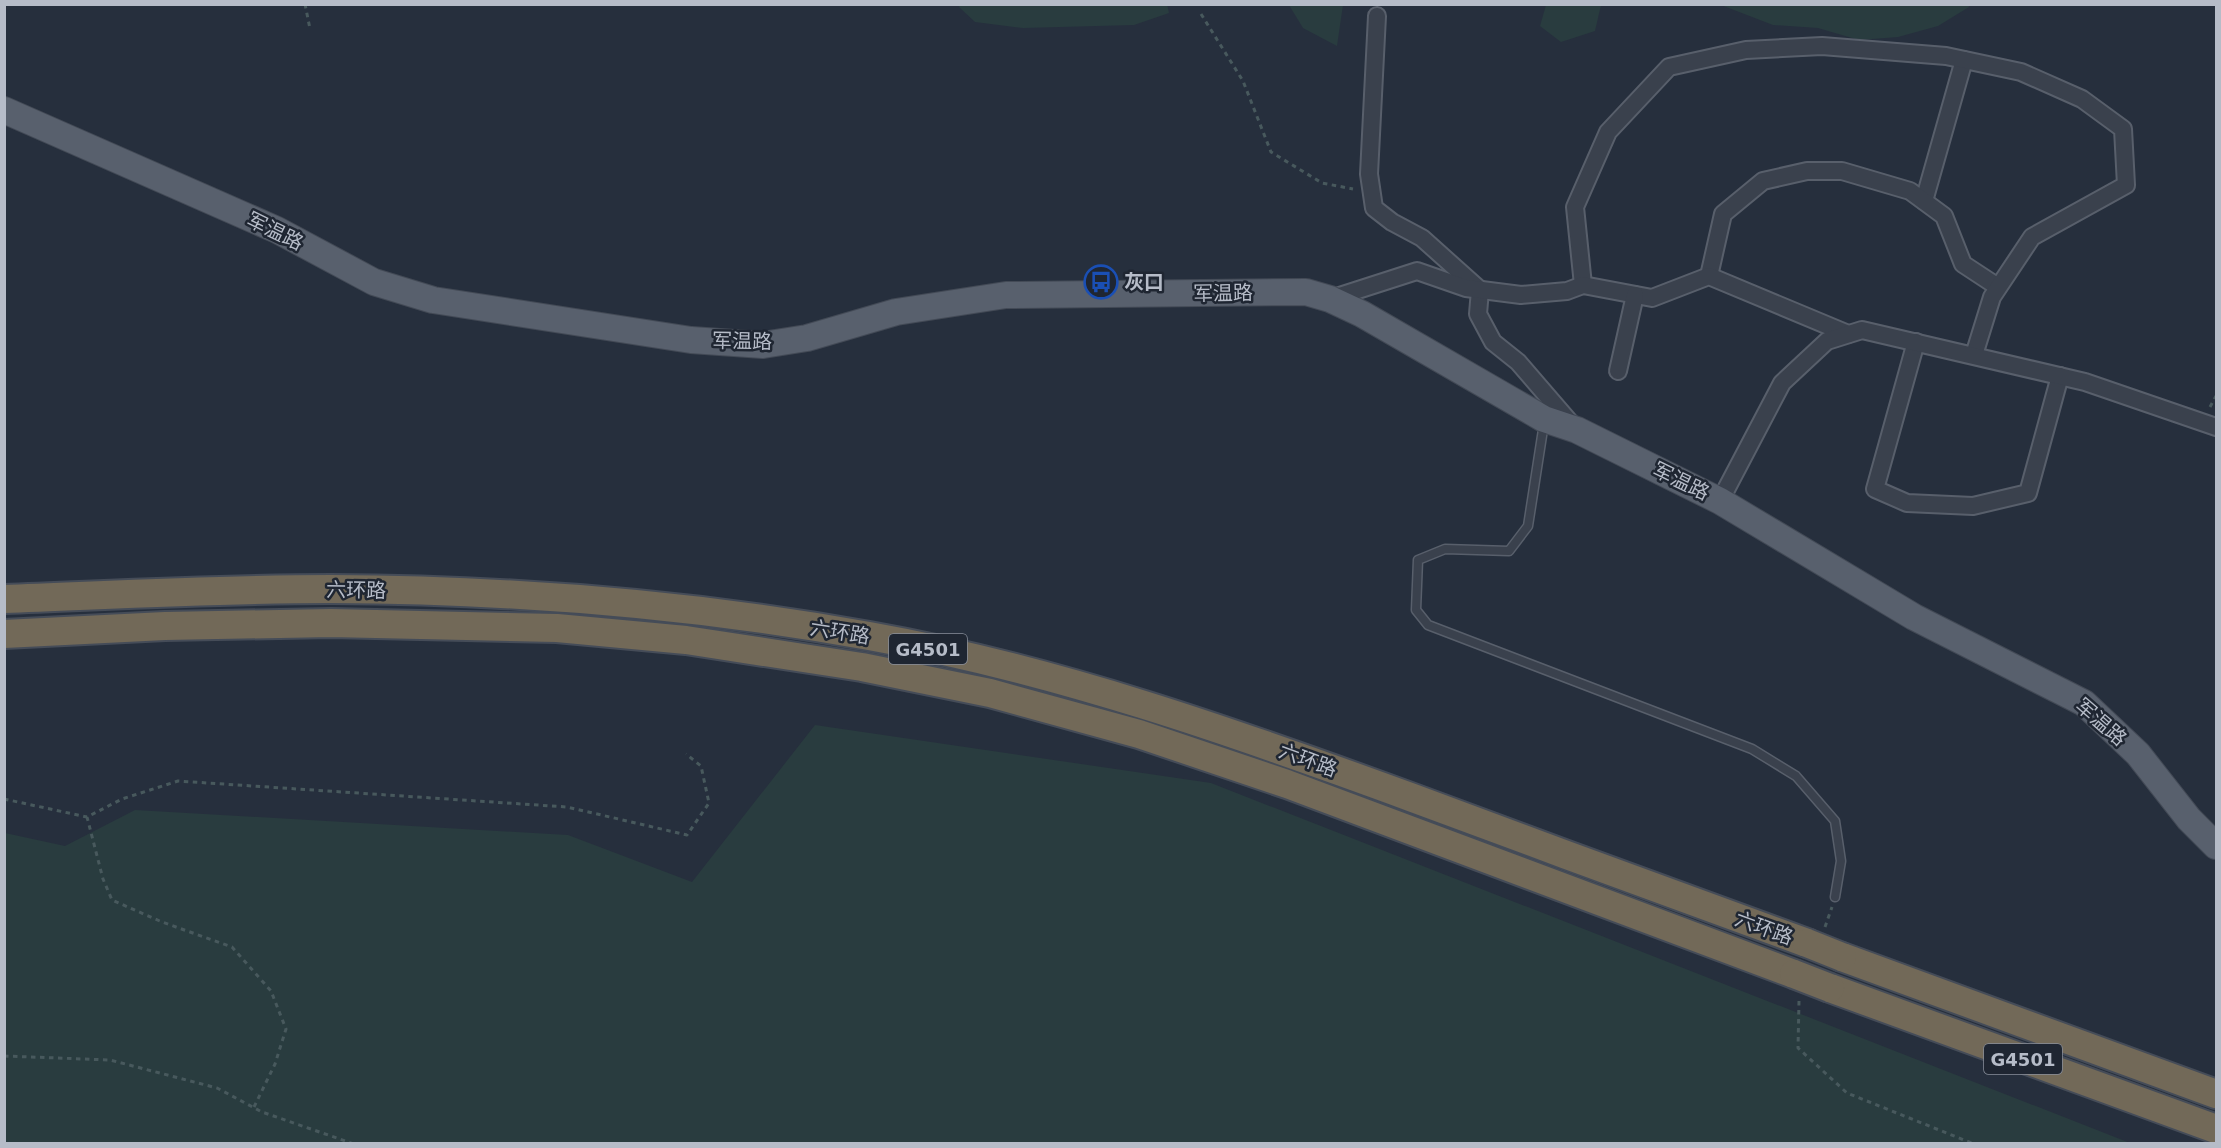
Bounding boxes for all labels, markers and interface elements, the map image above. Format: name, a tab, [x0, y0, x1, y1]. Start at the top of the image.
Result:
street label: 军温路	[243, 207, 307, 255]
bus stop icon: 灰口	[1083, 264, 1119, 300]
place label: 灰口	[1124, 270, 1164, 294]
street label: 军温路	[1193, 280, 1253, 306]
street label: 军温路	[712, 328, 772, 354]
street label: 军温路	[1649, 457, 1713, 505]
street label: 六环路	[326, 577, 386, 603]
street label: 六环路	[808, 615, 872, 649]
road number: G4501	[889, 634, 967, 664]
street label: 军温路	[2070, 693, 2132, 751]
street label: 六环路	[1276, 738, 1340, 782]
street label: 六环路	[1732, 906, 1796, 950]
road number: G4501	[1984, 1044, 2062, 1074]

